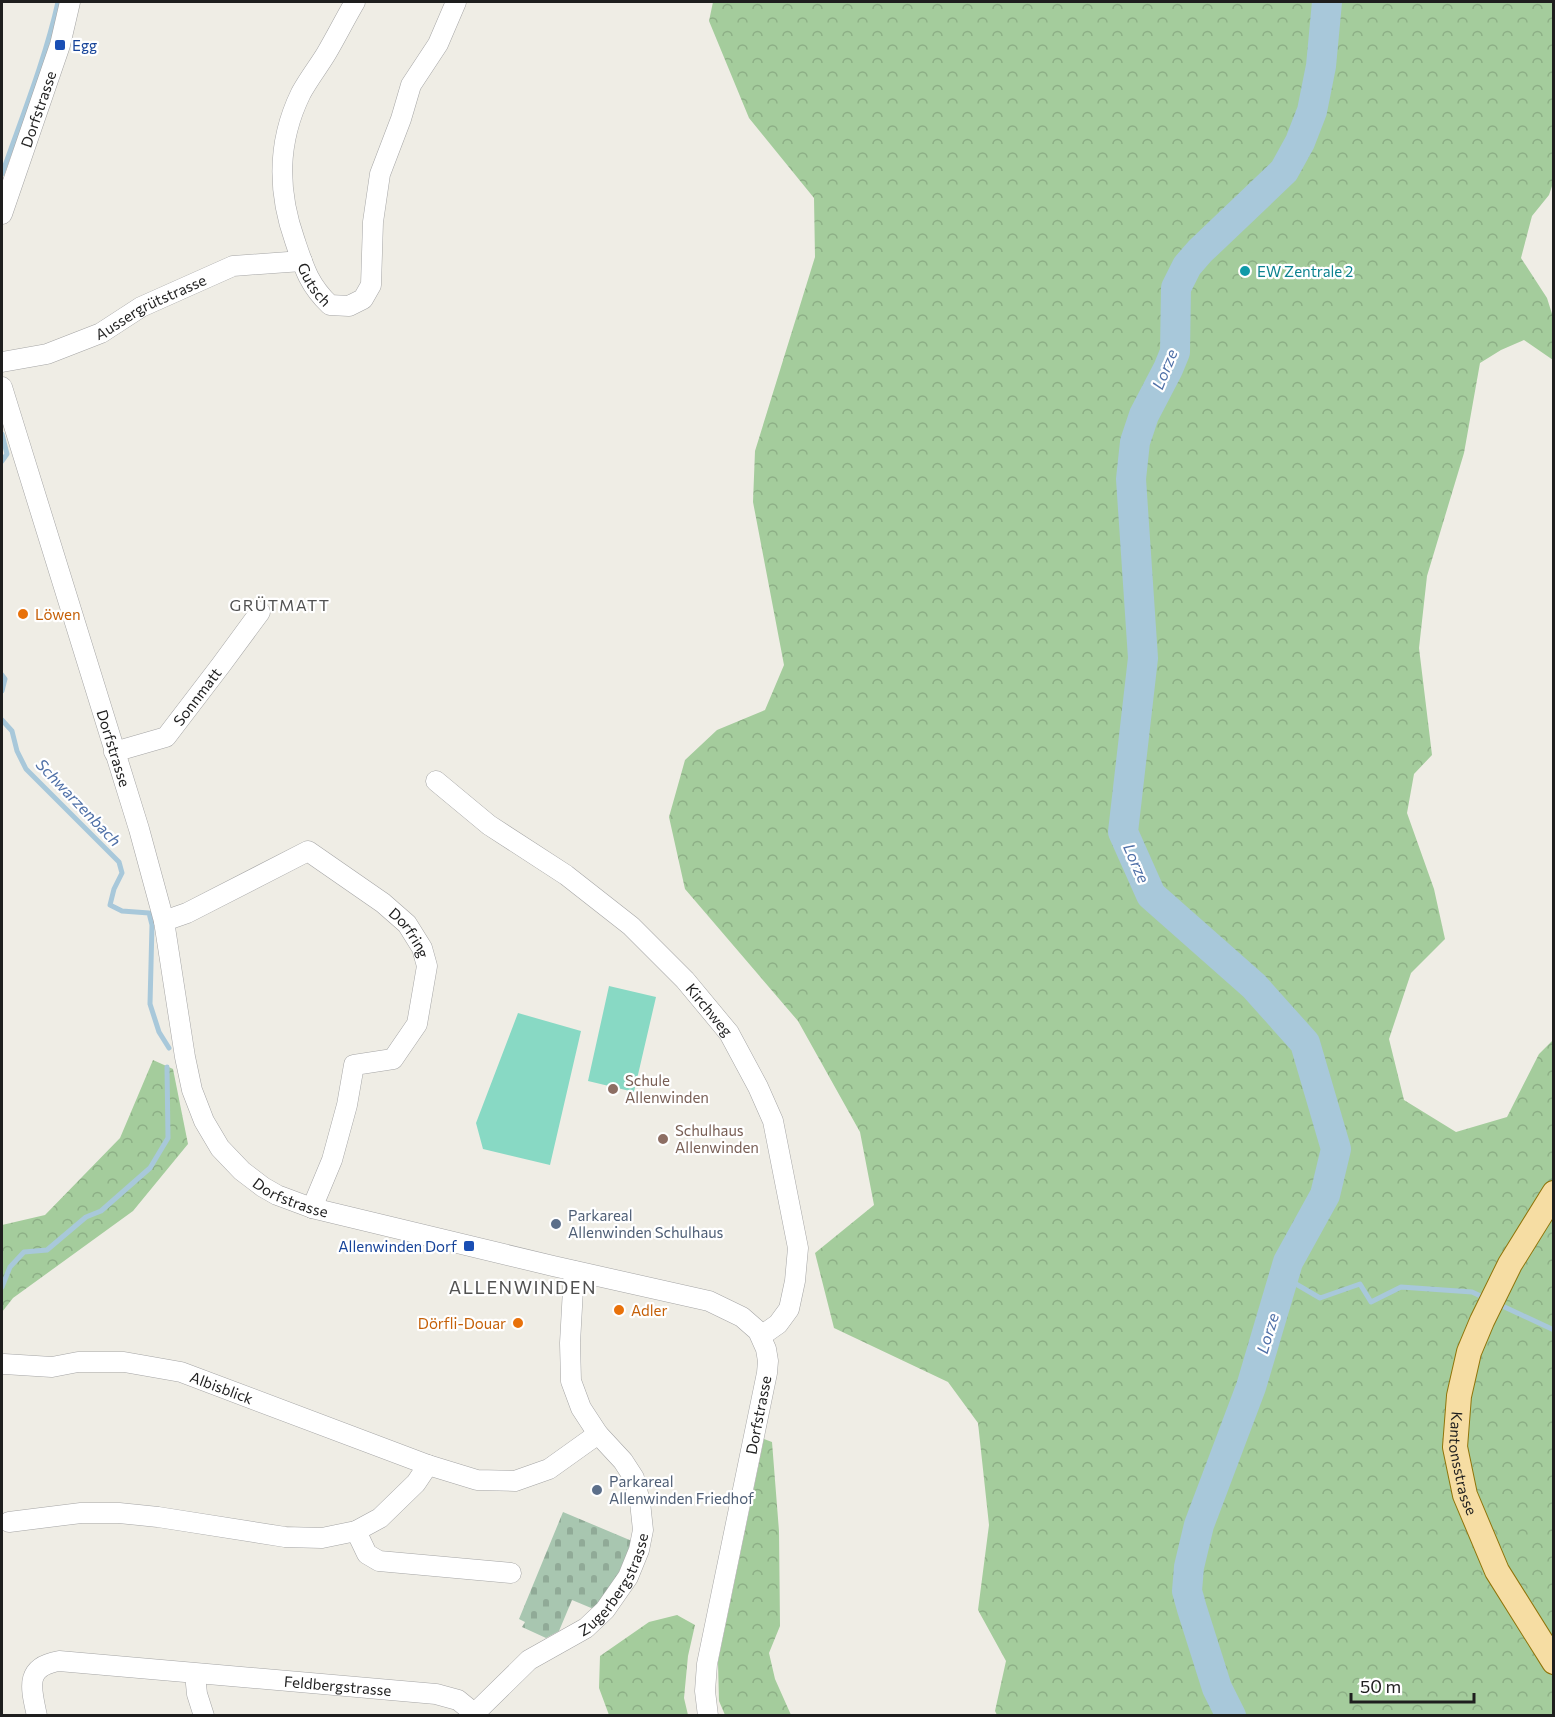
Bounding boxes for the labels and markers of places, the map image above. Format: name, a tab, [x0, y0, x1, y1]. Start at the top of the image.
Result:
place label: Egg	[72, 36, 97, 54]
marker: Egg	[53, 38, 67, 52]
place label: EW Zentrale 2	[1257, 262, 1353, 280]
marker: EW Zentrale 2	[1238, 264, 1252, 278]
place label: Löwen	[35, 605, 81, 623]
marker: Löwen	[16, 607, 30, 621]
place label: Schule Allenwinden	[625, 1071, 709, 1106]
marker: Schule Allenwinden	[606, 1082, 620, 1096]
place label: Schulhaus Allenwinden	[675, 1121, 759, 1156]
marker: Schulhaus Allenwinden	[656, 1132, 670, 1146]
place label: Parkareal Allenwinden Schulhaus	[568, 1206, 724, 1241]
marker: Parkareal Allenwinden Schulhaus	[549, 1217, 563, 1231]
place label: Allenwinden Dorf	[338, 1237, 457, 1255]
marker: Allenwinden Dorf	[462, 1239, 476, 1253]
place label: Adler	[631, 1301, 667, 1319]
marker: Adler	[612, 1303, 626, 1317]
place label: Dörfli-Douar	[418, 1314, 506, 1332]
marker: Dörfli-Douar	[511, 1316, 525, 1330]
place label: Parkareal Allenwinden Friedhof	[609, 1472, 754, 1507]
marker: Parkareal Allenwinden Friedhof	[590, 1483, 604, 1497]

